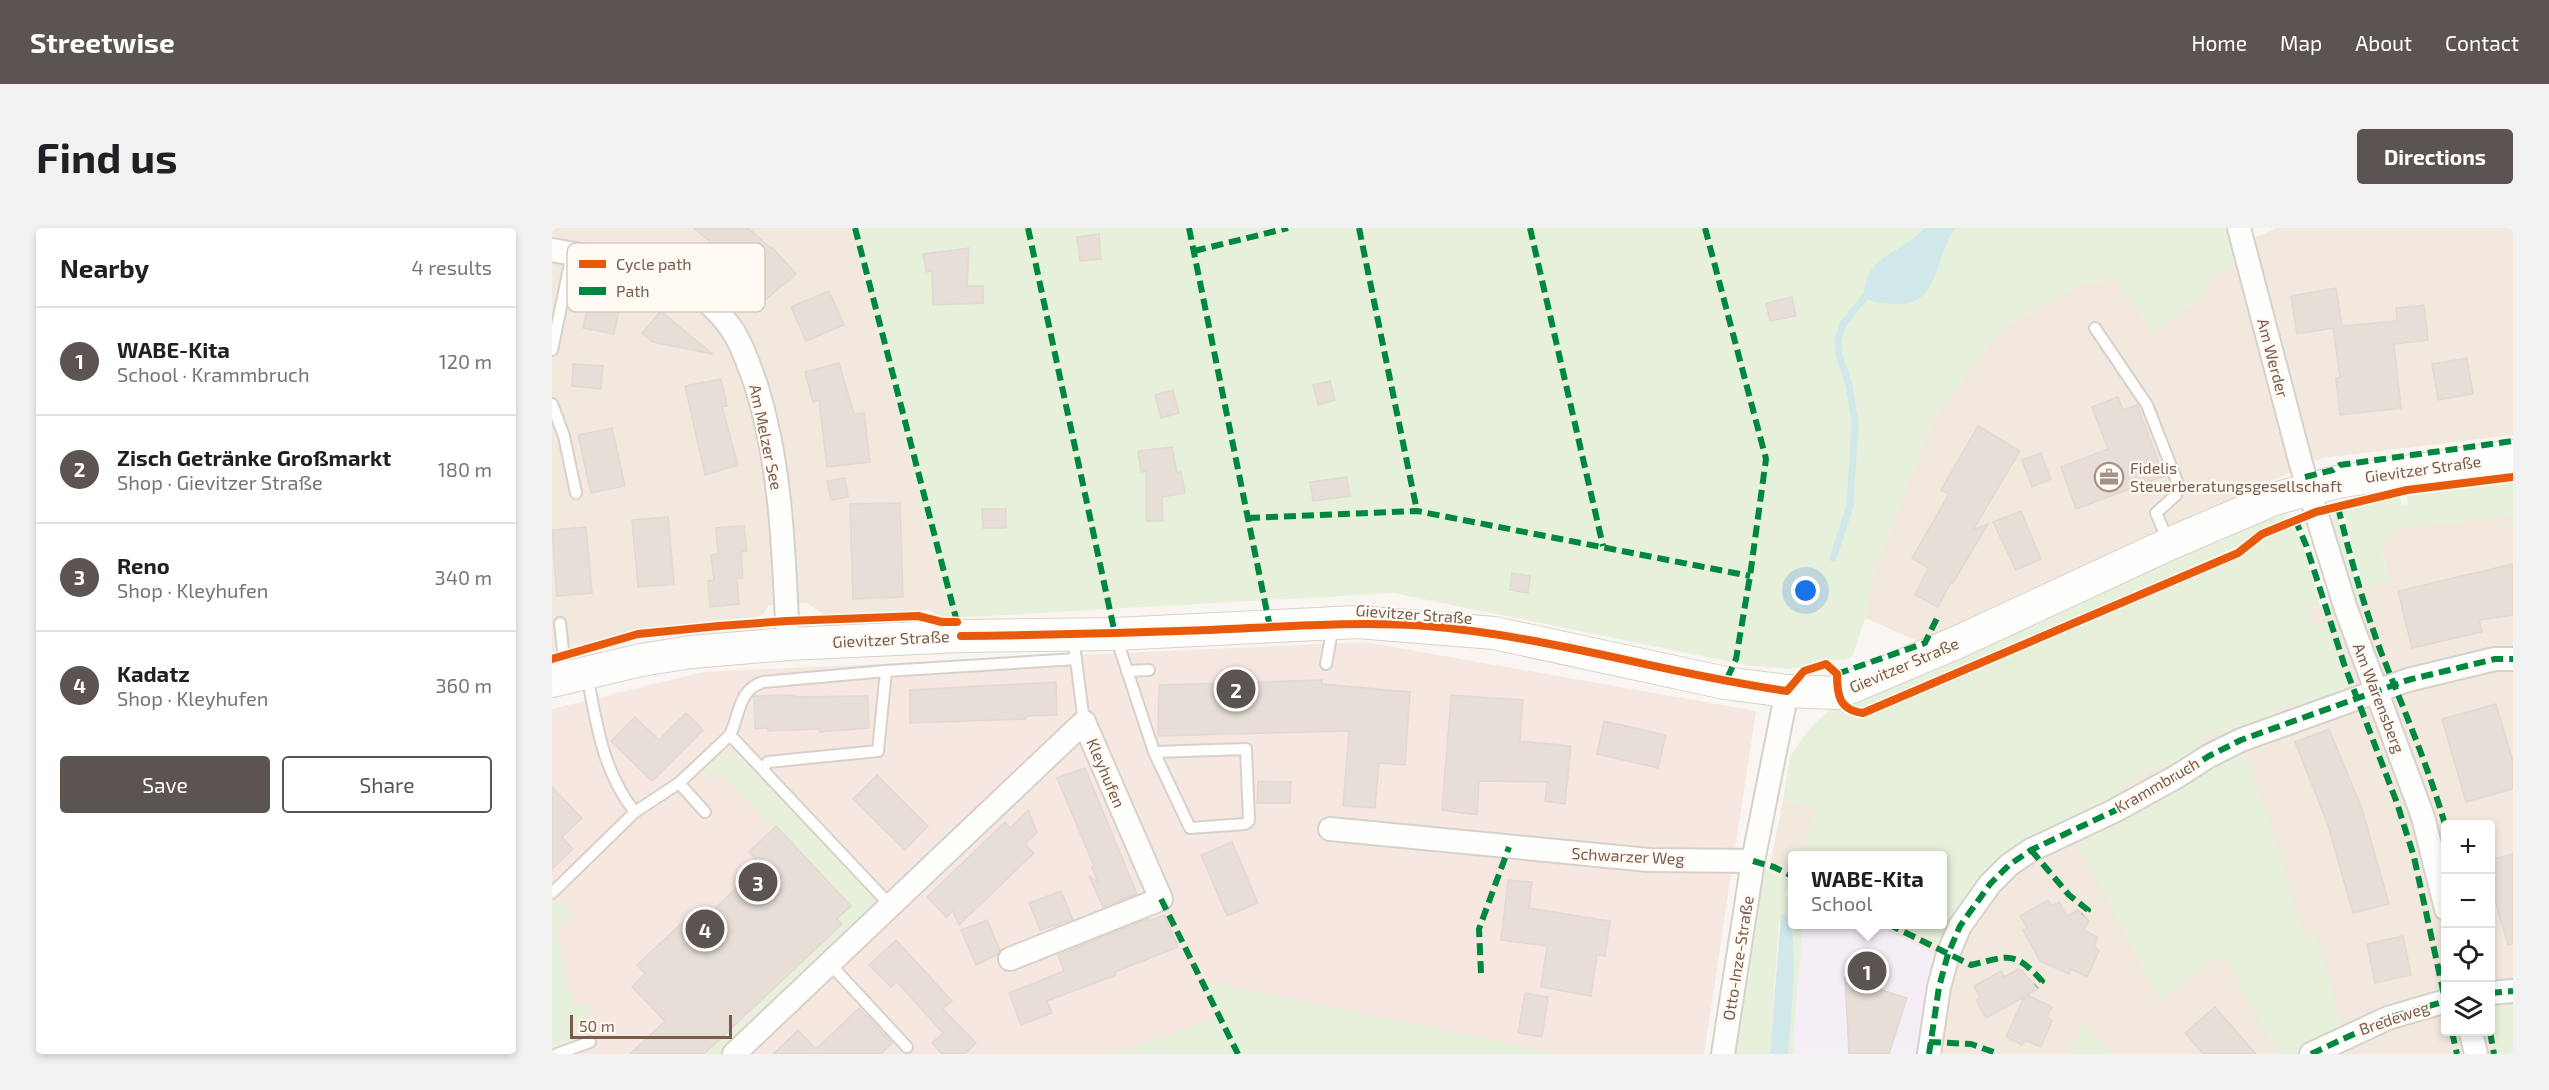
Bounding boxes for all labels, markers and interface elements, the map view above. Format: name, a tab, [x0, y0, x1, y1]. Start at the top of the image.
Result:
text: Streetwise	[30, 25, 175, 59]
text: Home	[2191, 30, 2247, 55]
text: Map	[2280, 30, 2322, 55]
text: About	[2355, 30, 2412, 55]
text: Contact	[2445, 30, 2519, 55]
button: Directions	[2357, 129, 2513, 184]
text: Find us	[36, 131, 178, 181]
legend	[567, 243, 765, 312]
text: Nearby	[60, 252, 149, 283]
text: Cycle path	[616, 254, 692, 273]
text: 4 results	[412, 255, 492, 279]
text: Path	[616, 281, 650, 300]
street label: Am Werder	[2254, 316, 2293, 400]
text: WABE-Kita	[117, 336, 230, 362]
text: 1	[75, 349, 84, 373]
text: 120 m	[439, 349, 492, 373]
text: School · Krammbruch	[117, 362, 310, 386]
street label: Am Melzer See	[746, 382, 787, 491]
text: Zisch Getränke Großmarkt	[117, 444, 391, 470]
street label: Gievitzer Straße	[2364, 451, 2482, 486]
text: 2	[74, 457, 85, 481]
text: 180 m	[438, 457, 492, 481]
place label: Fidelis Steuerberatungsgesellschaft	[2130, 458, 2342, 495]
office icon: Fidelis Steuerberatungsgesellschaft	[2093, 461, 2125, 493]
text: Shop · Gievitzer Straße	[117, 470, 323, 494]
text: Reno	[117, 552, 170, 578]
text: 3	[74, 565, 85, 589]
text: 340 m	[435, 565, 492, 589]
your location	[1791, 576, 1820, 605]
text: Shop · Kleyhufen	[117, 578, 268, 602]
street label: Gievitzer Straße	[1355, 600, 1473, 627]
street label: Gievitzer Straße	[832, 626, 950, 651]
street label: Gievitzer Straße	[1846, 633, 1961, 696]
street label: Am Warensberg	[2350, 640, 2409, 756]
text: Kadatz	[117, 660, 190, 686]
pin: 2	[1216, 666, 1256, 712]
text: 4	[73, 673, 86, 697]
text: 360 m	[435, 673, 492, 697]
text: Shop · Kleyhufen	[117, 686, 268, 710]
street label: Kleyhufen	[1083, 735, 1130, 810]
street label: Krammbruch	[2111, 753, 2202, 816]
button: Save	[60, 756, 270, 813]
button: Share	[282, 756, 492, 813]
map controls	[2441, 820, 2495, 1036]
button: +	[2441, 820, 2495, 874]
street label: Schwarzer Weg	[1571, 843, 1685, 868]
popup	[1788, 851, 1947, 929]
pin: 3	[738, 860, 778, 904]
text: WABE-Kita	[1811, 865, 1924, 891]
button: −	[2441, 874, 2495, 928]
text: School	[1811, 891, 1872, 915]
street label: Otto-Inze-Straße	[1718, 894, 1757, 1022]
pin: 4	[686, 906, 724, 952]
button: locate	[2441, 928, 2495, 982]
pin: 1	[1848, 948, 1886, 994]
button: layers	[2441, 982, 2495, 1036]
street label: Bredeweg	[2356, 997, 2432, 1038]
scale bar	[570, 1012, 732, 1040]
text: 50 m	[579, 1016, 615, 1035]

